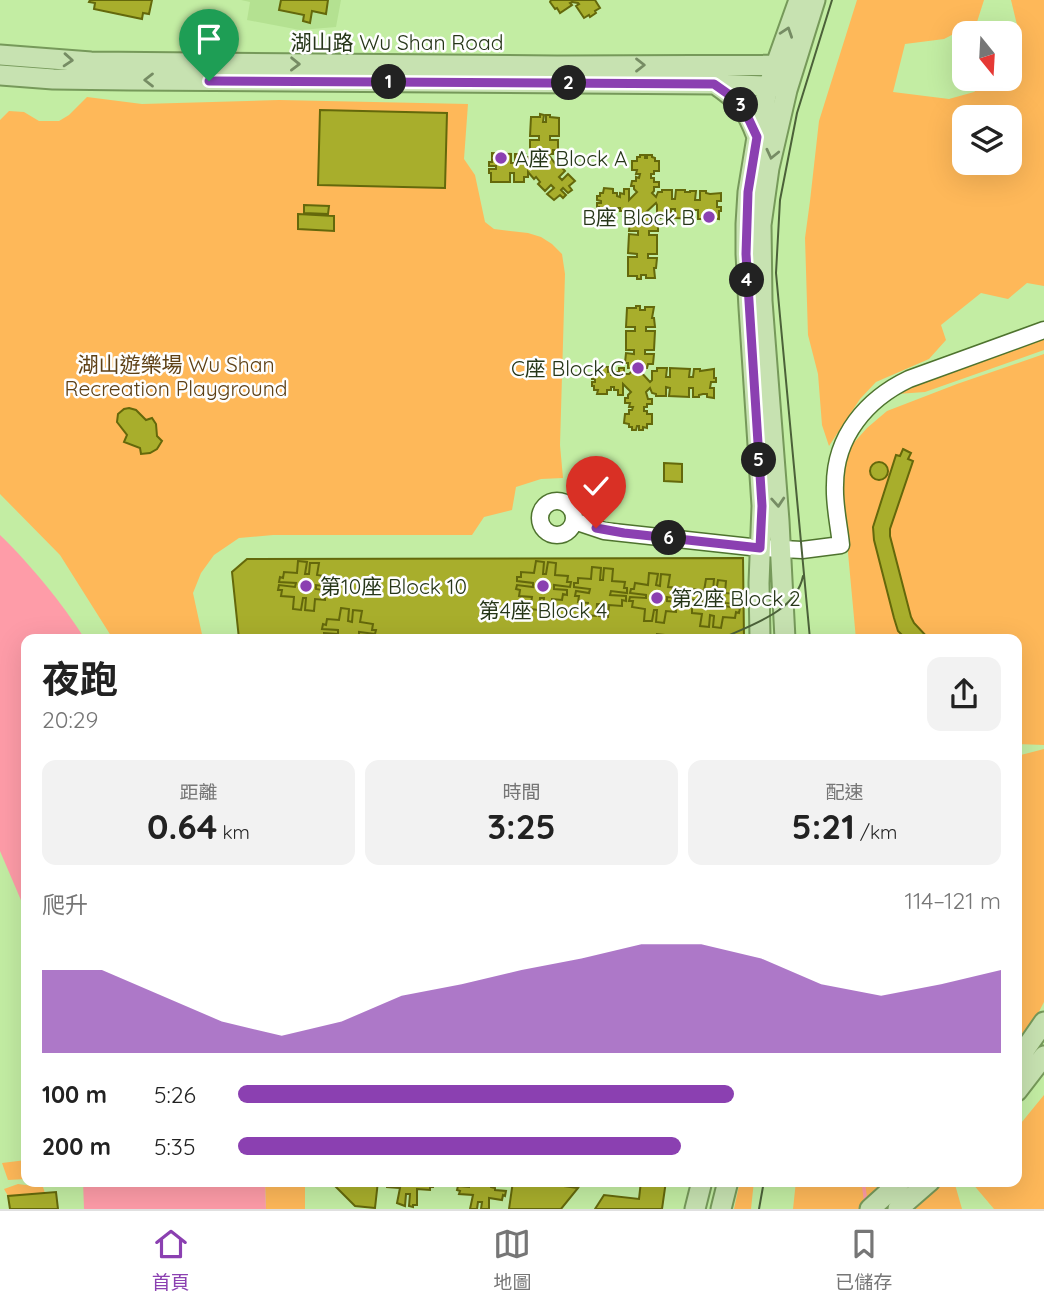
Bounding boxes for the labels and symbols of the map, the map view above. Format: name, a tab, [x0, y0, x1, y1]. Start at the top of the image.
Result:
pin	[179, 9, 239, 81]
north arrow	[952, 21, 1022, 91]
one-way arrow	[779, 27, 793, 39]
street label: 湖山路 Wu Shan Road	[291, 29, 503, 55]
one-way arrow	[63, 52, 74, 67]
one-way arrow	[290, 56, 301, 71]
one-way arrow	[635, 57, 646, 73]
pin: 1	[372, 64, 406, 100]
pin: 2	[552, 66, 586, 100]
one-way arrow	[143, 72, 154, 88]
pin: 3	[724, 88, 758, 122]
place label: A座 Block A	[515, 145, 628, 171]
one-way arrow	[766, 148, 781, 160]
marker: A座 Block A	[493, 150, 509, 166]
place label: B座 Block B	[582, 204, 695, 230]
marker: B座 Block B	[701, 209, 717, 225]
pin: 4	[730, 262, 764, 298]
park label: 湖山遊樂場 Wu Shan Recreation Playground	[64, 351, 288, 401]
place label: C座 Block C	[511, 355, 624, 381]
marker: C座 Block C	[630, 360, 646, 376]
pin: 5	[742, 442, 776, 477]
pin	[566, 456, 626, 528]
one-way arrow	[770, 497, 785, 508]
pin: 6	[652, 520, 686, 556]
place label: 第10座 Block 10	[320, 573, 467, 599]
marker: 第10座 Block 10	[298, 578, 314, 594]
marker: 第4座 Block 4	[535, 578, 551, 594]
place label: 第2座 Block 2	[671, 585, 801, 611]
marker: 第2座 Block 2	[649, 590, 665, 606]
place label: 第4座 Block 4	[479, 597, 607, 623]

